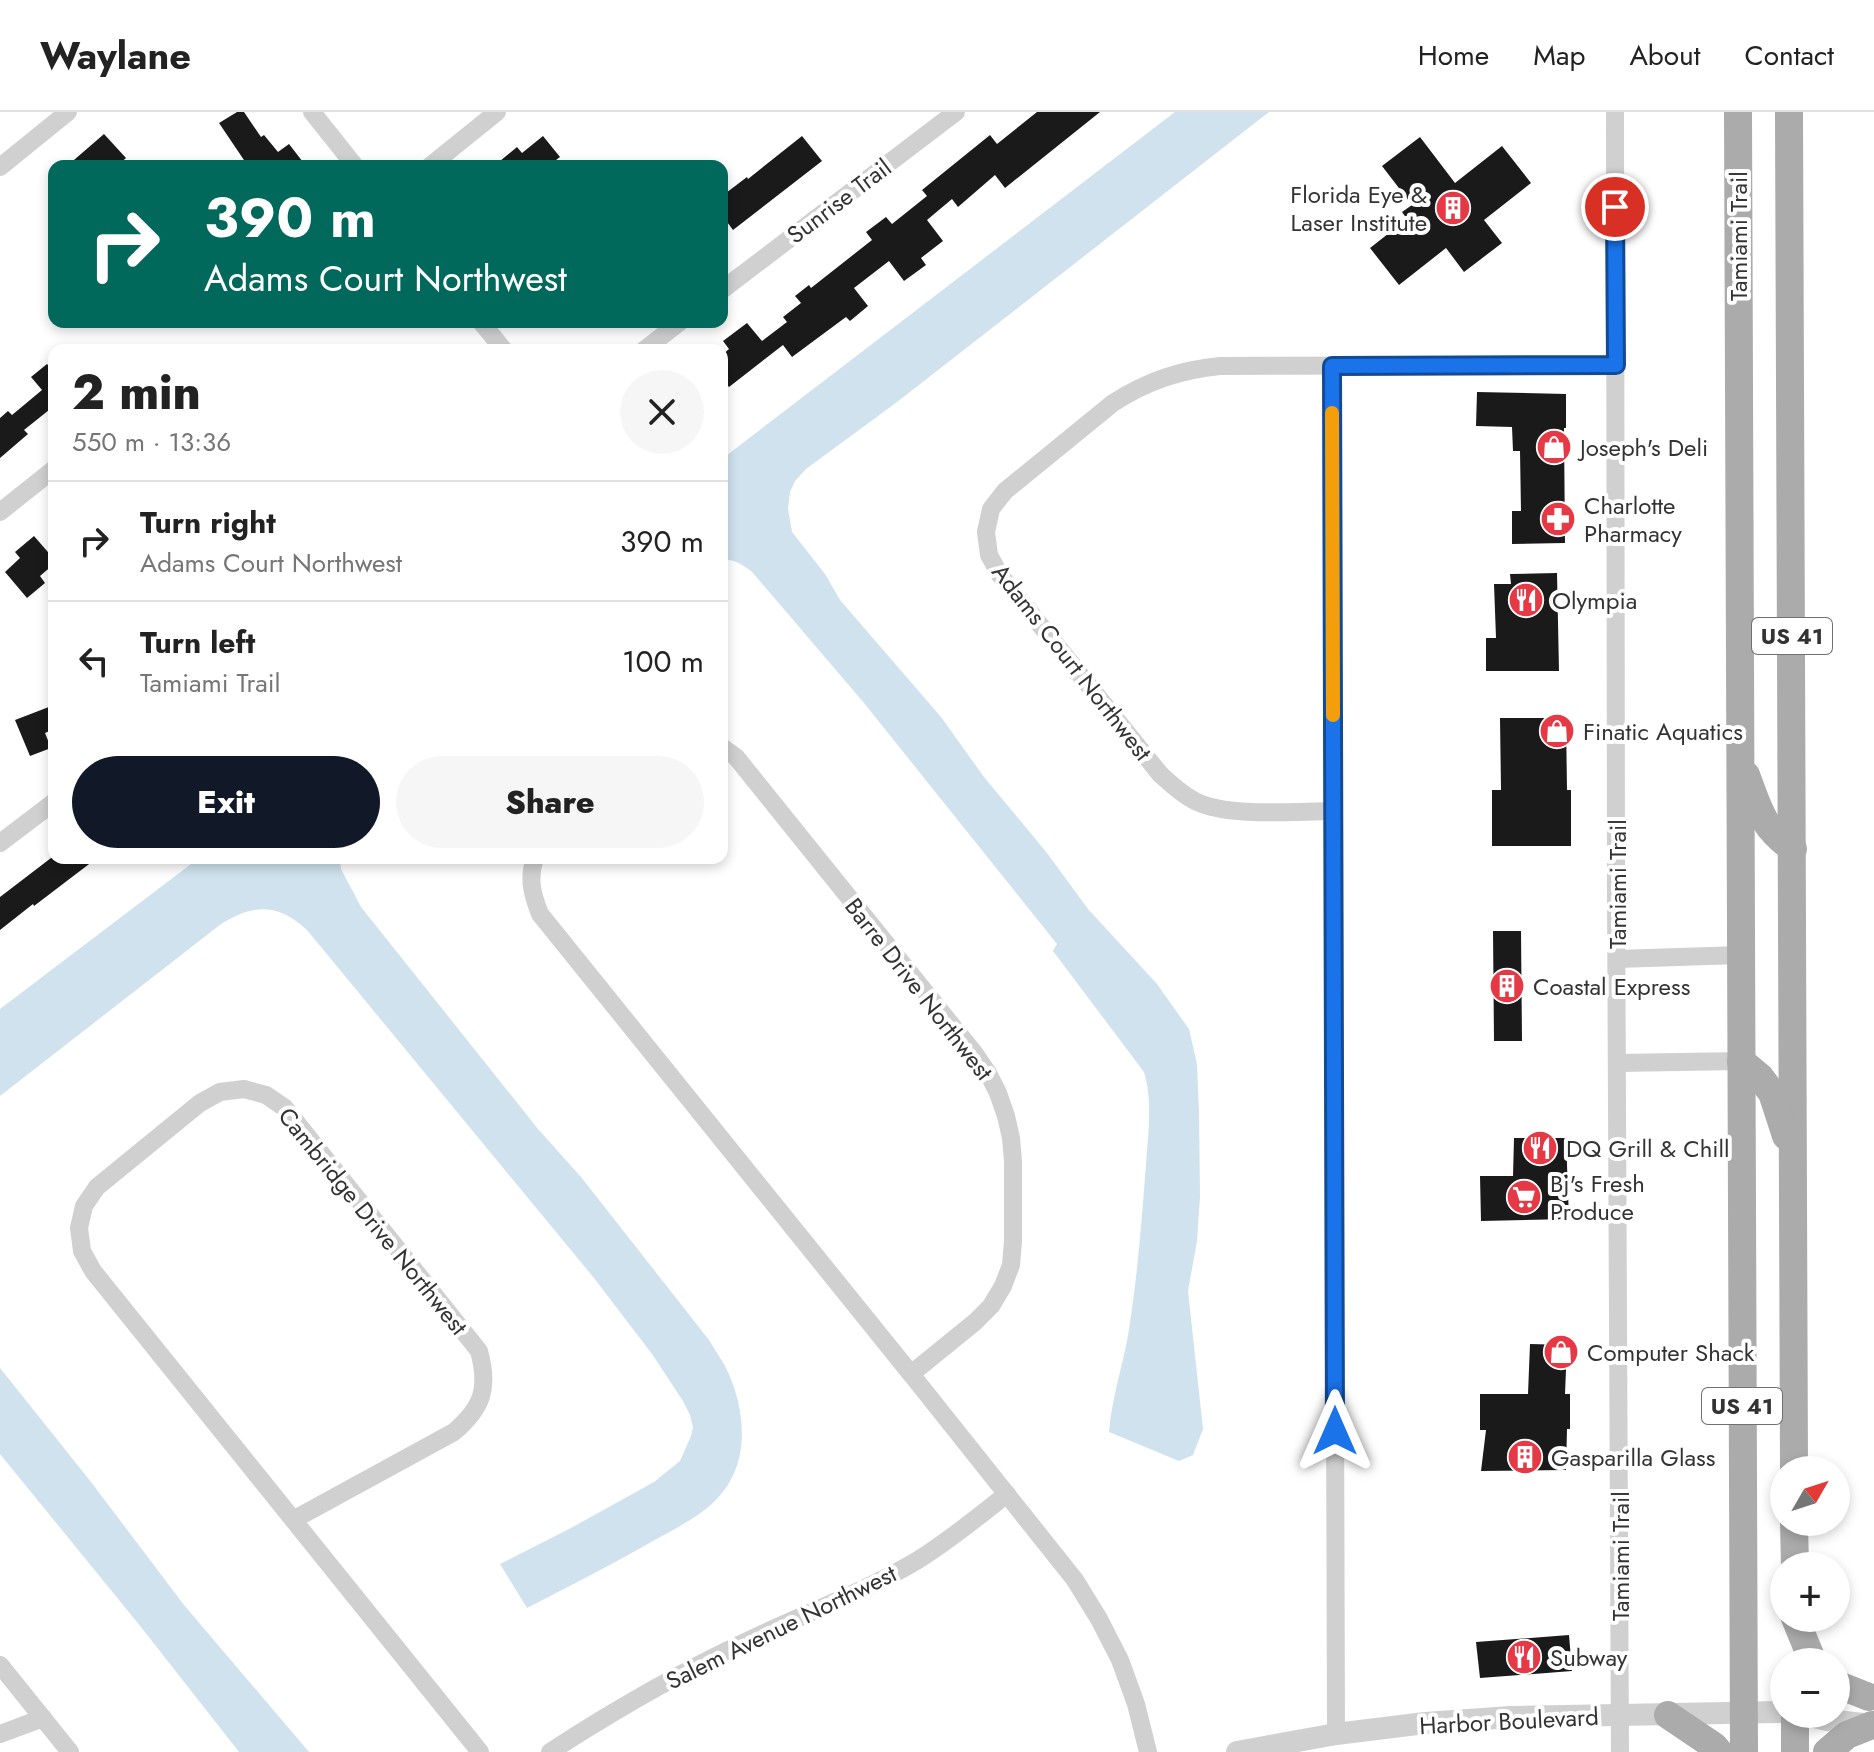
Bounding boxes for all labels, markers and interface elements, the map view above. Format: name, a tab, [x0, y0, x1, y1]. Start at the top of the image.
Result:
text: Waylane	[40, 28, 191, 83]
text: Home	[1418, 35, 1489, 76]
text: Map	[1533, 35, 1585, 76]
text: About	[1629, 35, 1701, 76]
text: Contact	[1745, 35, 1834, 76]
street label: Sunrise Trail	[779, 150, 899, 252]
street label: Tamiami Trail	[1721, 171, 1756, 301]
pin	[1581, 173, 1649, 241]
text: 390 m	[204, 177, 376, 258]
place label: Florida Eye & Laser Institute	[1290, 177, 1427, 240]
icon: arrive	[1593, 185, 1637, 229]
building icon: Florida Eye & Laser Institute	[1434, 189, 1472, 227]
icon: right	[72, 192, 176, 296]
text: Adams Court Northwest	[204, 252, 567, 304]
text: 2 min	[72, 358, 201, 427]
button: close	[620, 370, 704, 454]
text: 550 m · 13:36	[72, 423, 231, 461]
shop icon: Joseph's Deli	[1535, 428, 1573, 466]
place label: Joseph's Deli	[1577, 430, 1708, 465]
place label: Charlotte Pharmacy	[1584, 488, 1682, 551]
pharmacy icon: Charlotte Pharmacy	[1539, 500, 1577, 538]
text: Turn right	[140, 501, 276, 544]
icon: right	[72, 519, 116, 563]
text: 390 m	[620, 520, 704, 563]
text: Adams Court Northwest	[140, 544, 402, 582]
street label: Adams Court Northwest	[984, 556, 1160, 768]
restaurant icon: Olympia	[1507, 581, 1545, 619]
place label: Olympia	[1552, 583, 1637, 618]
road number: US 41	[1752, 618, 1832, 654]
text: Turn left	[140, 621, 255, 664]
icon: left	[72, 639, 116, 683]
text: 100 m	[622, 640, 704, 683]
text: Tamiami Trail	[140, 664, 281, 702]
shop icon: Finatic Aquatics	[1538, 712, 1576, 750]
place label: Finatic Aquatics	[1583, 714, 1743, 749]
button: Exit	[72, 756, 380, 848]
button: Share	[396, 756, 704, 848]
street label: Tamiami Trail	[1600, 819, 1635, 949]
street label: Barre Drive Northwest	[837, 890, 1002, 1088]
building icon: Coastal Express	[1488, 967, 1526, 1005]
place label: Coastal Express	[1533, 969, 1690, 1004]
street label: Cambridge Drive Northwest	[270, 1100, 476, 1343]
restaurant icon: DQ Grill & Chill	[1521, 1129, 1559, 1167]
place label: DQ Grill & Chill	[1566, 1131, 1730, 1166]
place label: Bj's Fresh Produce	[1550, 1166, 1645, 1229]
supermarket icon: Bj's Fresh Produce	[1505, 1178, 1543, 1216]
shop icon: Computer Shack	[1542, 1333, 1580, 1371]
place label: Computer Shack	[1587, 1335, 1755, 1370]
road number: US 41	[1702, 1388, 1782, 1424]
position arrow	[1293, 1389, 1377, 1473]
building icon: Gasparilla Glass	[1506, 1438, 1544, 1476]
place label: Gasparilla Glass	[1551, 1440, 1715, 1475]
north arrow	[1770, 1456, 1850, 1536]
map controls	[1770, 1456, 1850, 1728]
street label: Tamiami Trail	[1603, 1491, 1638, 1621]
button: +	[1770, 1552, 1850, 1632]
street label: Salem Avenue Northwest	[660, 1556, 902, 1698]
restaurant icon: Subway	[1505, 1638, 1543, 1676]
place label: Subway	[1550, 1640, 1628, 1675]
button: −	[1770, 1648, 1850, 1728]
street label: Harbor Boulevard	[1418, 1699, 1600, 1743]

